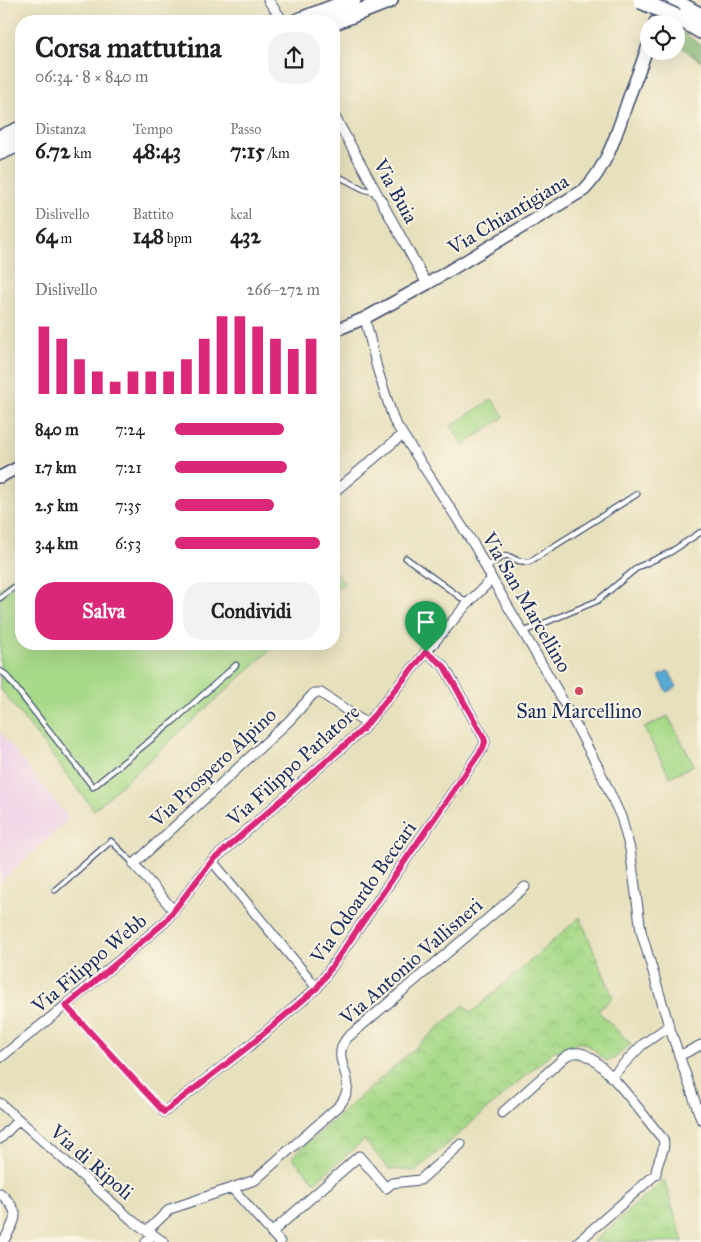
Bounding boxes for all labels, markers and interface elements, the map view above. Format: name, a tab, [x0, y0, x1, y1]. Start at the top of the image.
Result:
map controls	[640, 15, 685, 60]
button: locate	[640, 15, 685, 60]
text: Corsa mattutina	[35, 30, 222, 65]
button: share	[268, 32, 320, 84]
text: 06:34 · 8 × 840 m	[35, 67, 149, 86]
text: Distanza	[35, 121, 86, 138]
text: Tempo	[133, 121, 173, 138]
text: Passo	[230, 121, 261, 138]
text: 6.72	[35, 138, 70, 164]
text: 48:43	[133, 138, 181, 164]
text: 7:15	[230, 138, 265, 164]
text: km	[70, 145, 92, 162]
text: /km	[265, 145, 290, 162]
street label: Via Buia	[368, 154, 424, 228]
street label: Via Chiantigiana	[442, 168, 574, 261]
text: Dislivello	[35, 206, 90, 223]
text: Battito	[133, 206, 174, 223]
text: kcal	[230, 206, 252, 223]
text: 64	[35, 223, 57, 249]
text: 148	[133, 223, 164, 249]
text: 432	[230, 223, 261, 249]
text: m	[57, 230, 72, 247]
text: bpm	[164, 230, 192, 247]
text: Dislivello	[35, 280, 97, 299]
text: 266–272 m	[247, 280, 320, 299]
text: 840 m	[35, 420, 79, 439]
text: 7:24	[115, 420, 144, 439]
text: 1.7 km	[35, 458, 77, 477]
text: 7:21	[115, 458, 142, 477]
text: 2.5 km	[35, 496, 78, 515]
text: 7:35	[115, 496, 141, 515]
street label: Via San Marcellino	[477, 527, 577, 676]
text: 3.4 km	[35, 534, 78, 553]
text: 6:53	[115, 534, 141, 553]
button: Salva	[35, 582, 173, 640]
button: Condividi	[183, 582, 320, 640]
pin	[405, 601, 447, 652]
icon: arrive	[412, 608, 440, 636]
marker: San Marcellino	[573, 685, 585, 697]
street label: Via Filippo Parlatore	[221, 699, 364, 831]
place label: San Marcellino	[516, 699, 642, 723]
street label: Via Prospero Alpino	[144, 702, 281, 832]
street label: Via Odoardo Beccari	[304, 816, 421, 969]
street label: Via Antonio Vallisneri	[334, 892, 488, 1030]
street label: Via Filippo Webb	[26, 908, 151, 1019]
street label: Via di Ripoli	[45, 1119, 139, 1205]

